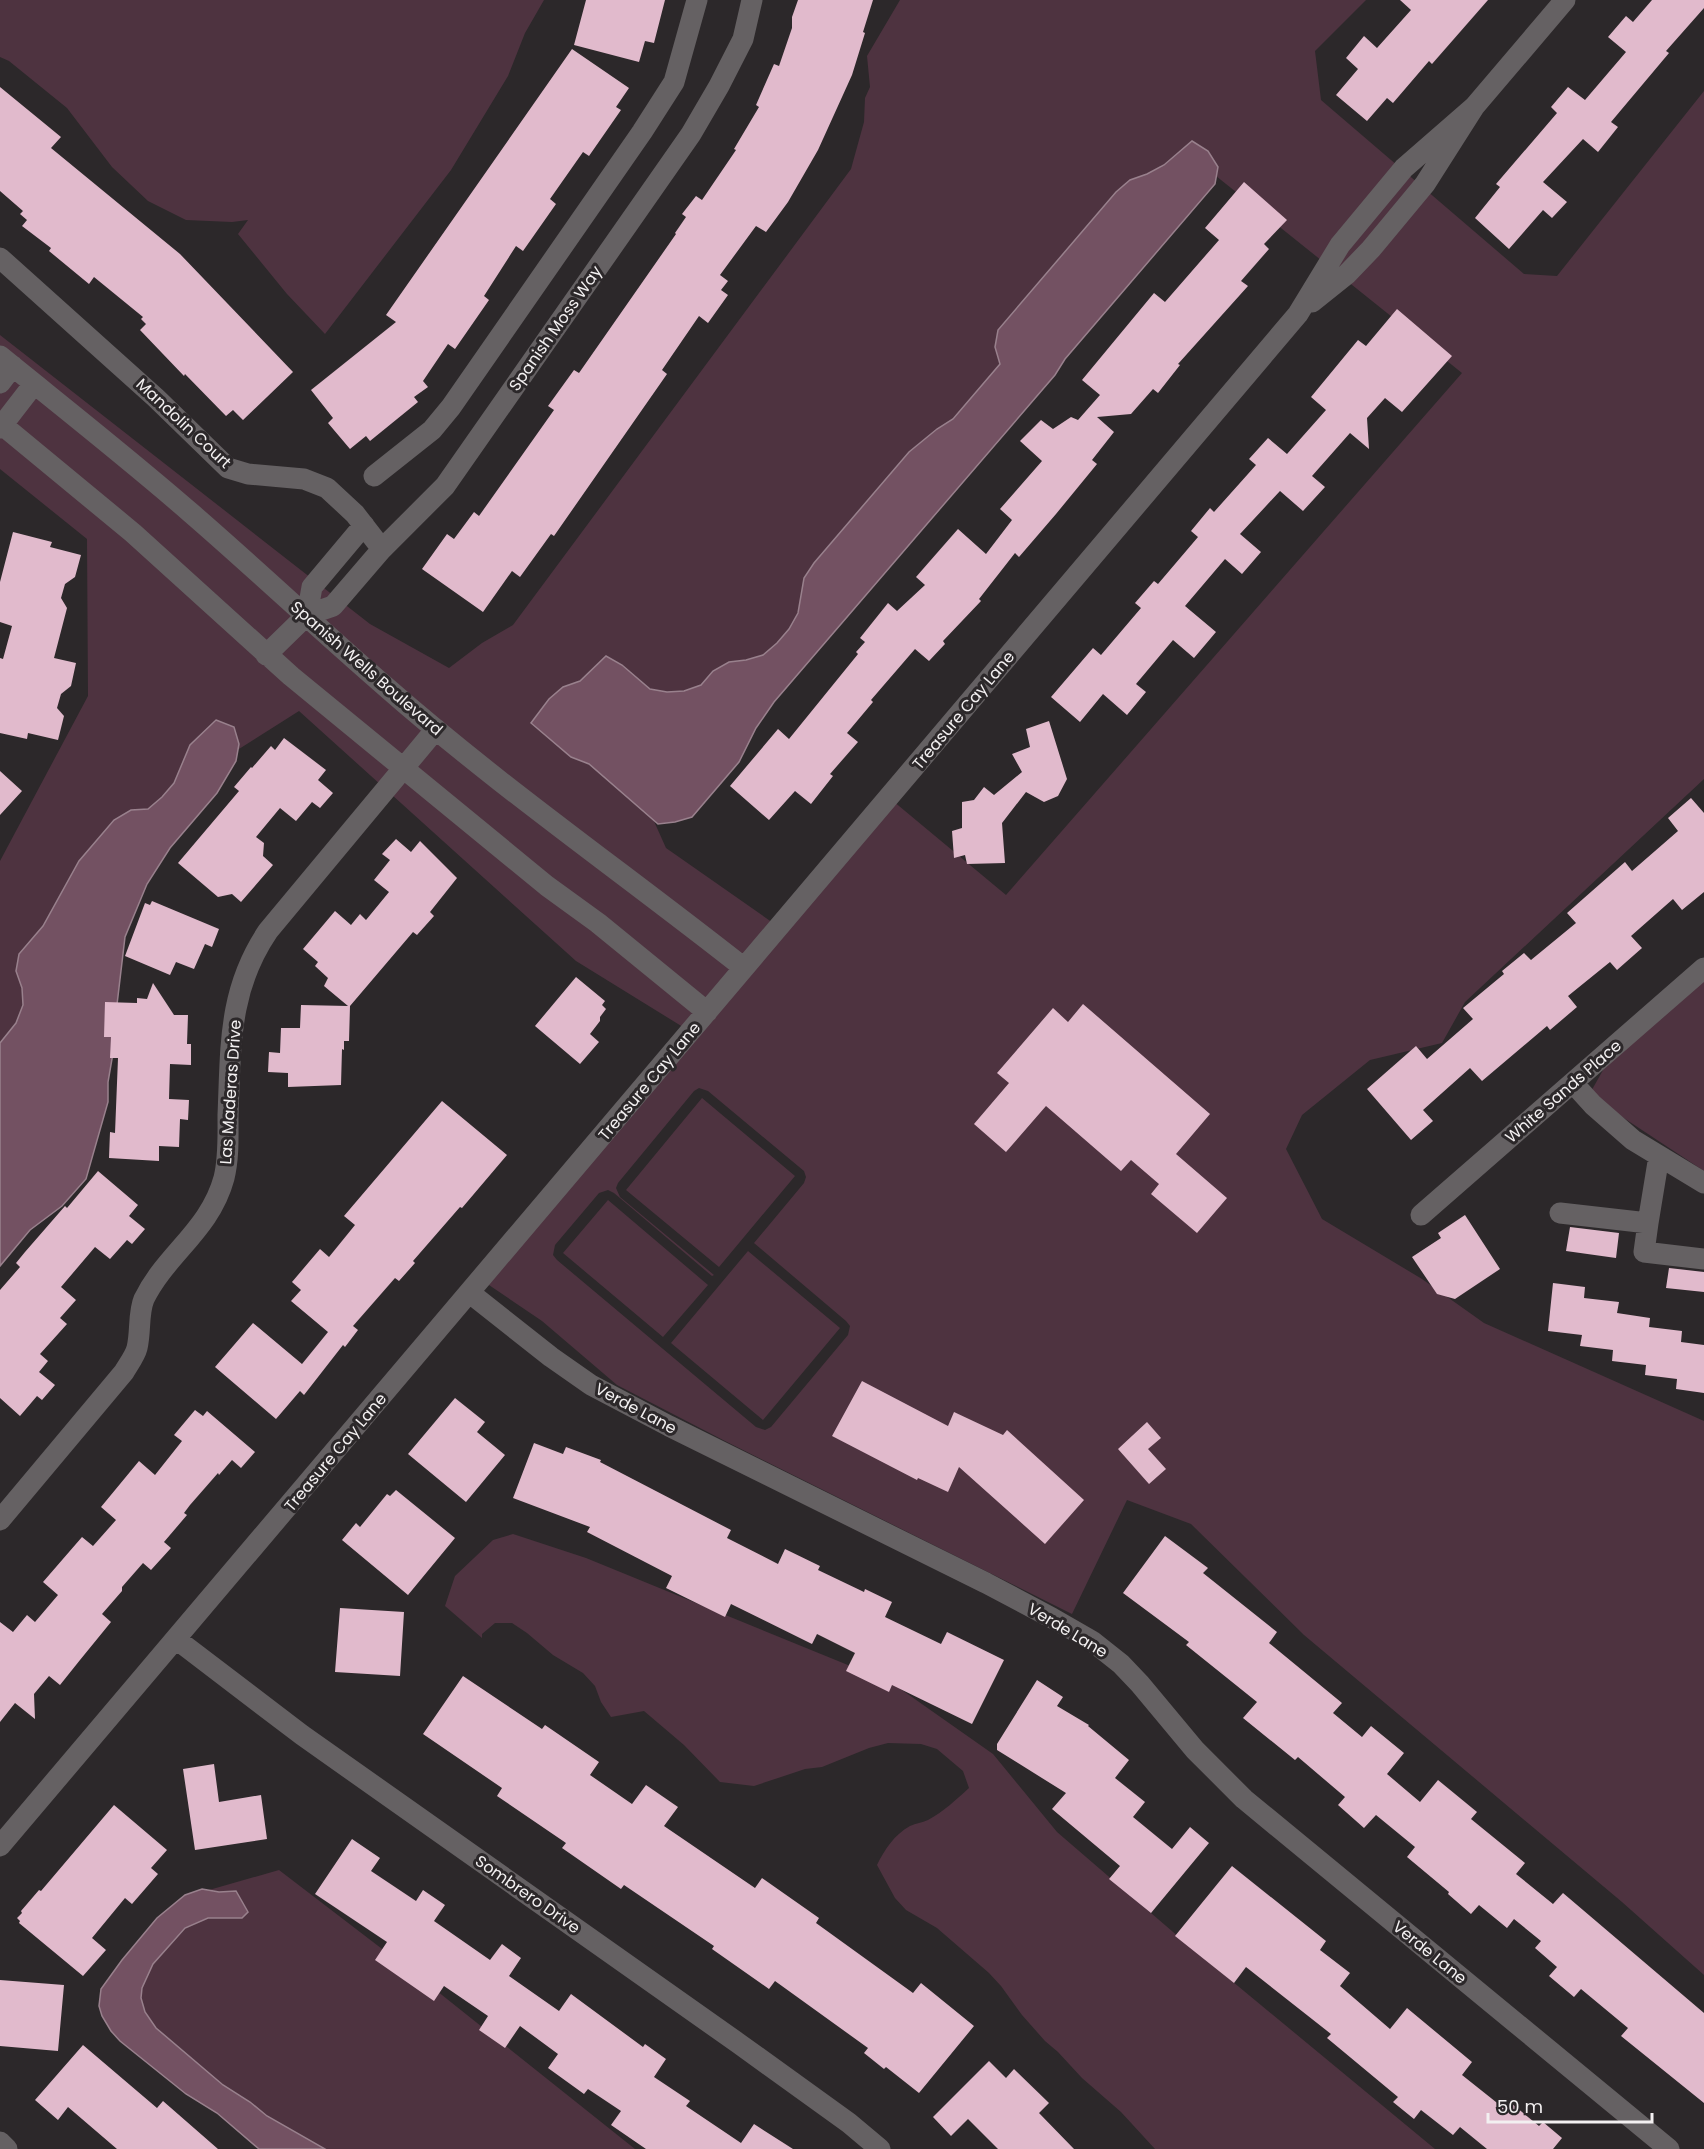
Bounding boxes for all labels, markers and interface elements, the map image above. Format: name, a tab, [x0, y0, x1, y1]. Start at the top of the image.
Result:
street label: Spanish Moss Way	[503, 261, 607, 396]
street label: Mandolin Court	[131, 373, 237, 474]
street label: Spanish Wells Boulevard	[286, 596, 448, 741]
street label: Treasure Cay Lane	[907, 646, 1020, 775]
street label: Treasure Cay Lane	[593, 1017, 706, 1146]
street label: Las Maderas Drive	[214, 1019, 247, 1165]
street label: White Sands Place	[1500, 1034, 1627, 1148]
street label: Verde Lane	[591, 1377, 681, 1440]
street label: Treasure Cay Lane	[279, 1388, 392, 1517]
street label: Verde Lane	[1023, 1597, 1112, 1663]
street label: Sombrero Drive	[471, 1850, 585, 1939]
street label: Verde Lane	[1388, 1915, 1472, 1990]
scale bar	[1488, 2086, 1652, 2124]
text: 50 m	[1497, 2094, 1543, 2119]

